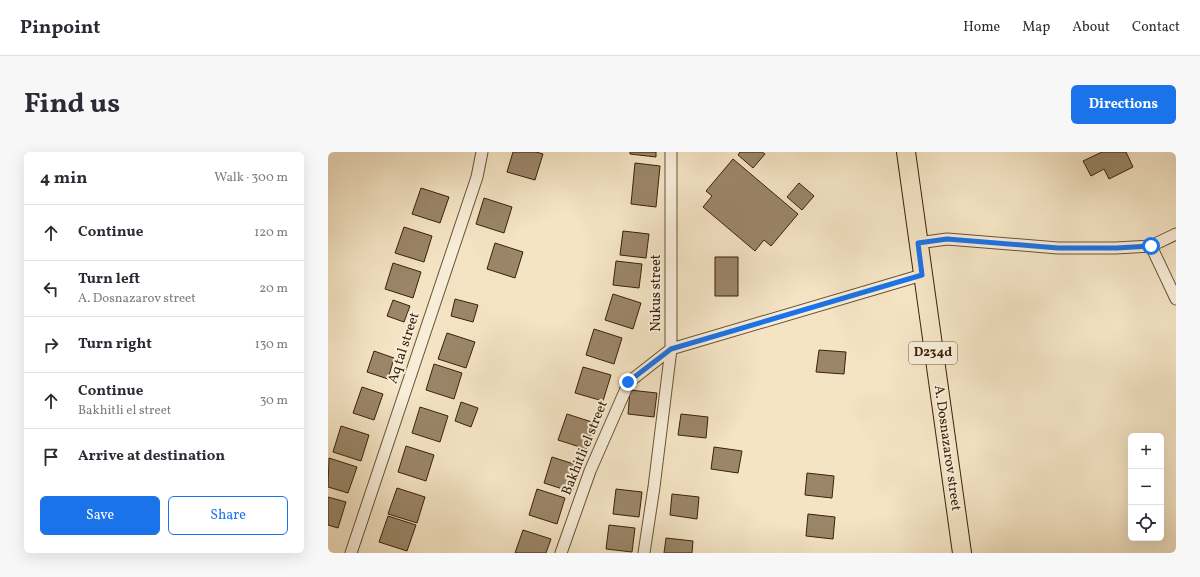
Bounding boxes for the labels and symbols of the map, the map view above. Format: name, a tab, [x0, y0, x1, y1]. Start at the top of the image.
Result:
route start	[1142, 237, 1160, 255]
street label: Nukus street	[647, 254, 666, 332]
street label: Aq tal street	[384, 310, 424, 386]
road number: D234d	[909, 342, 957, 364]
route end	[619, 373, 637, 391]
street label: A. Dosnazarov street	[929, 384, 965, 512]
street label: Bakhitli el street	[557, 398, 613, 498]

